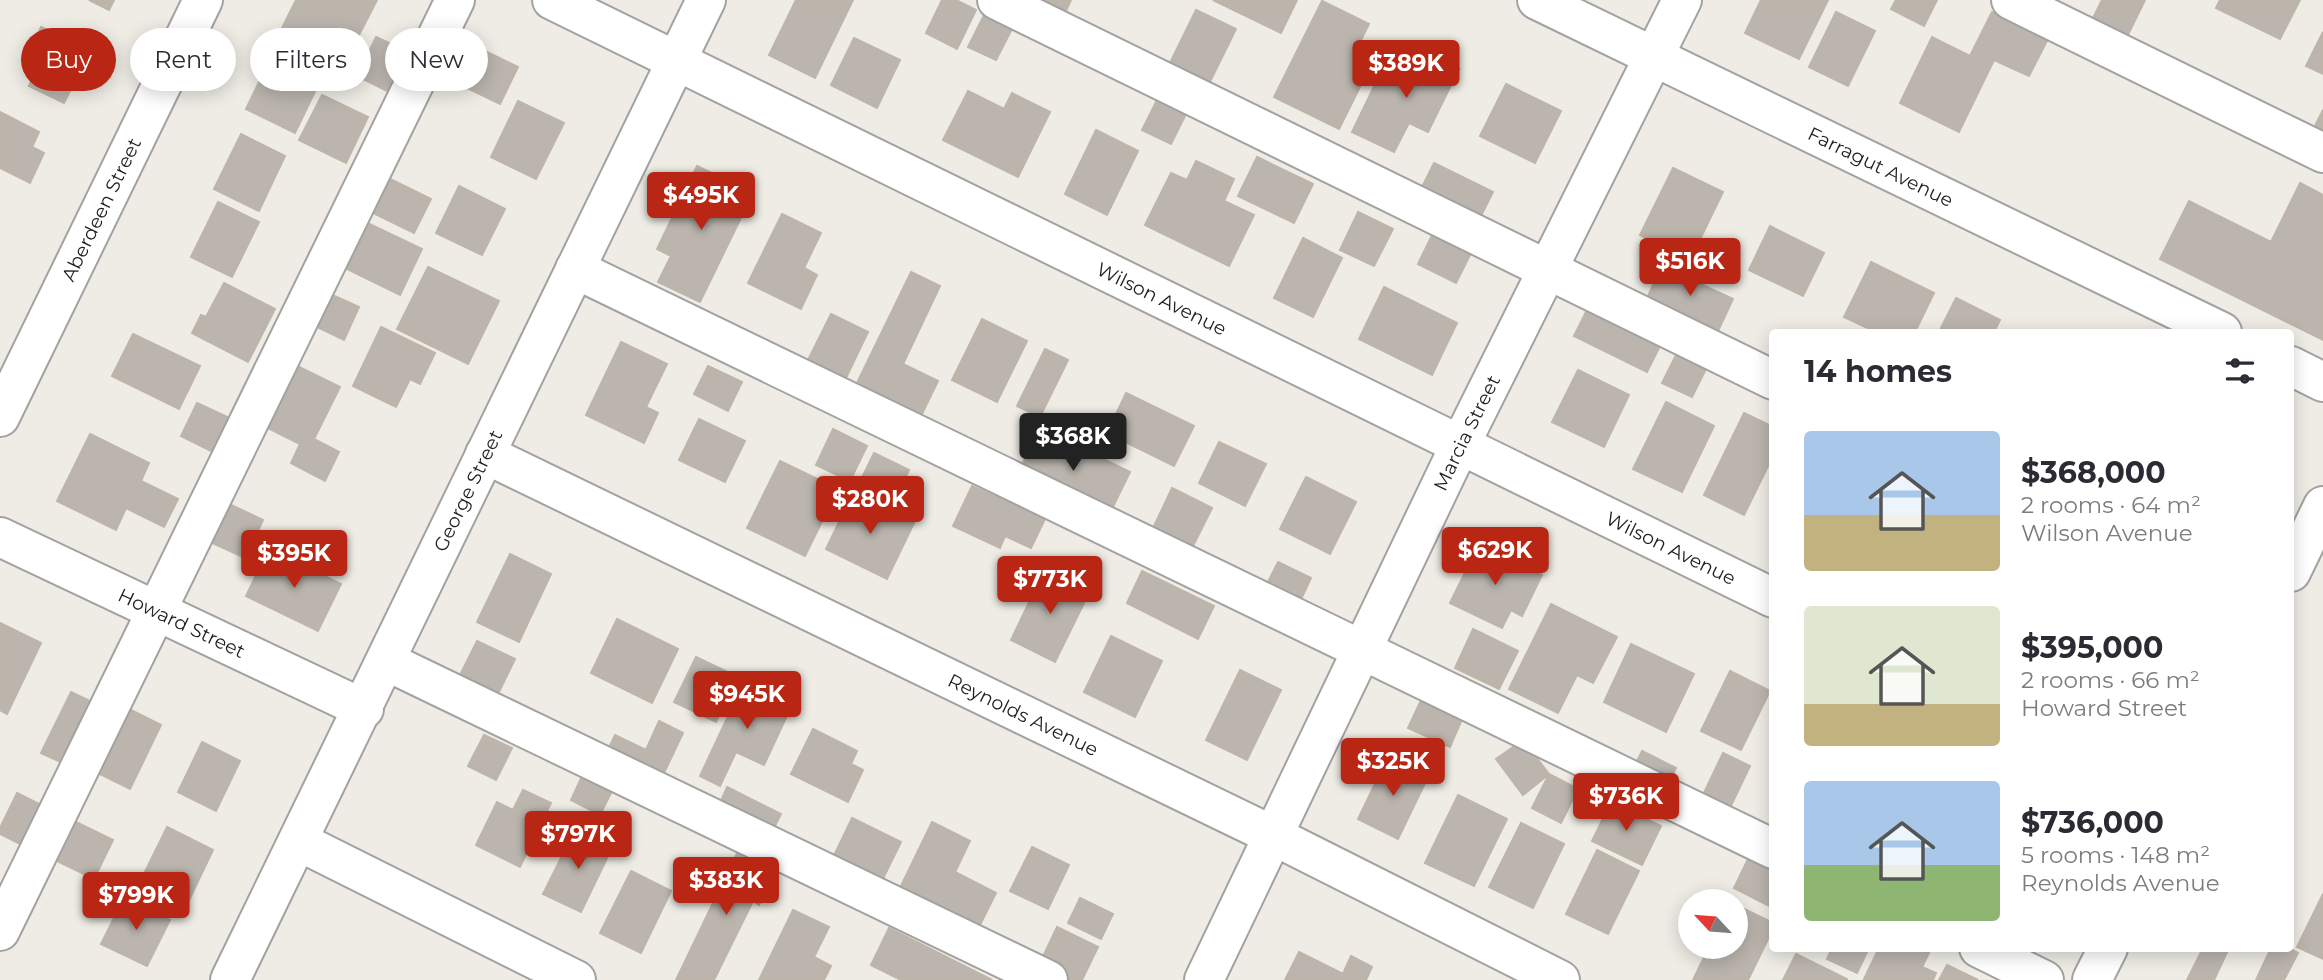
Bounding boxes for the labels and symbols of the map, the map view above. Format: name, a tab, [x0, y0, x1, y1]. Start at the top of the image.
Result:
pin: $389K	[1357, 41, 1455, 100]
street label: Farragut Avenue	[1804, 122, 1957, 212]
street label: Aberdeen Street	[57, 134, 146, 285]
pin: $495K	[652, 173, 750, 232]
pin: $516K	[1641, 238, 1739, 298]
street label: Wilson Avenue	[1093, 258, 1230, 341]
street label: Marcia Street	[1429, 371, 1505, 495]
pin: $368K	[1024, 414, 1122, 473]
street label: George Street	[429, 426, 508, 555]
pin: $280K	[821, 476, 919, 536]
street label: Wilson Avenue	[1602, 507, 1740, 590]
pin: $629K	[1446, 528, 1544, 587]
pin: $395K	[245, 530, 343, 590]
pin: $773K	[1001, 556, 1099, 616]
street label: Howard Street	[114, 584, 249, 663]
street label: Reynolds Avenue	[944, 669, 1102, 761]
pin: $945K	[698, 672, 796, 731]
pin: $325K	[1344, 738, 1442, 798]
pin: $736K	[1577, 774, 1675, 833]
pin: $797K	[529, 812, 627, 871]
pin: $383K	[677, 858, 775, 917]
pin: $799K	[87, 872, 185, 932]
north arrow	[1678, 889, 1748, 959]

